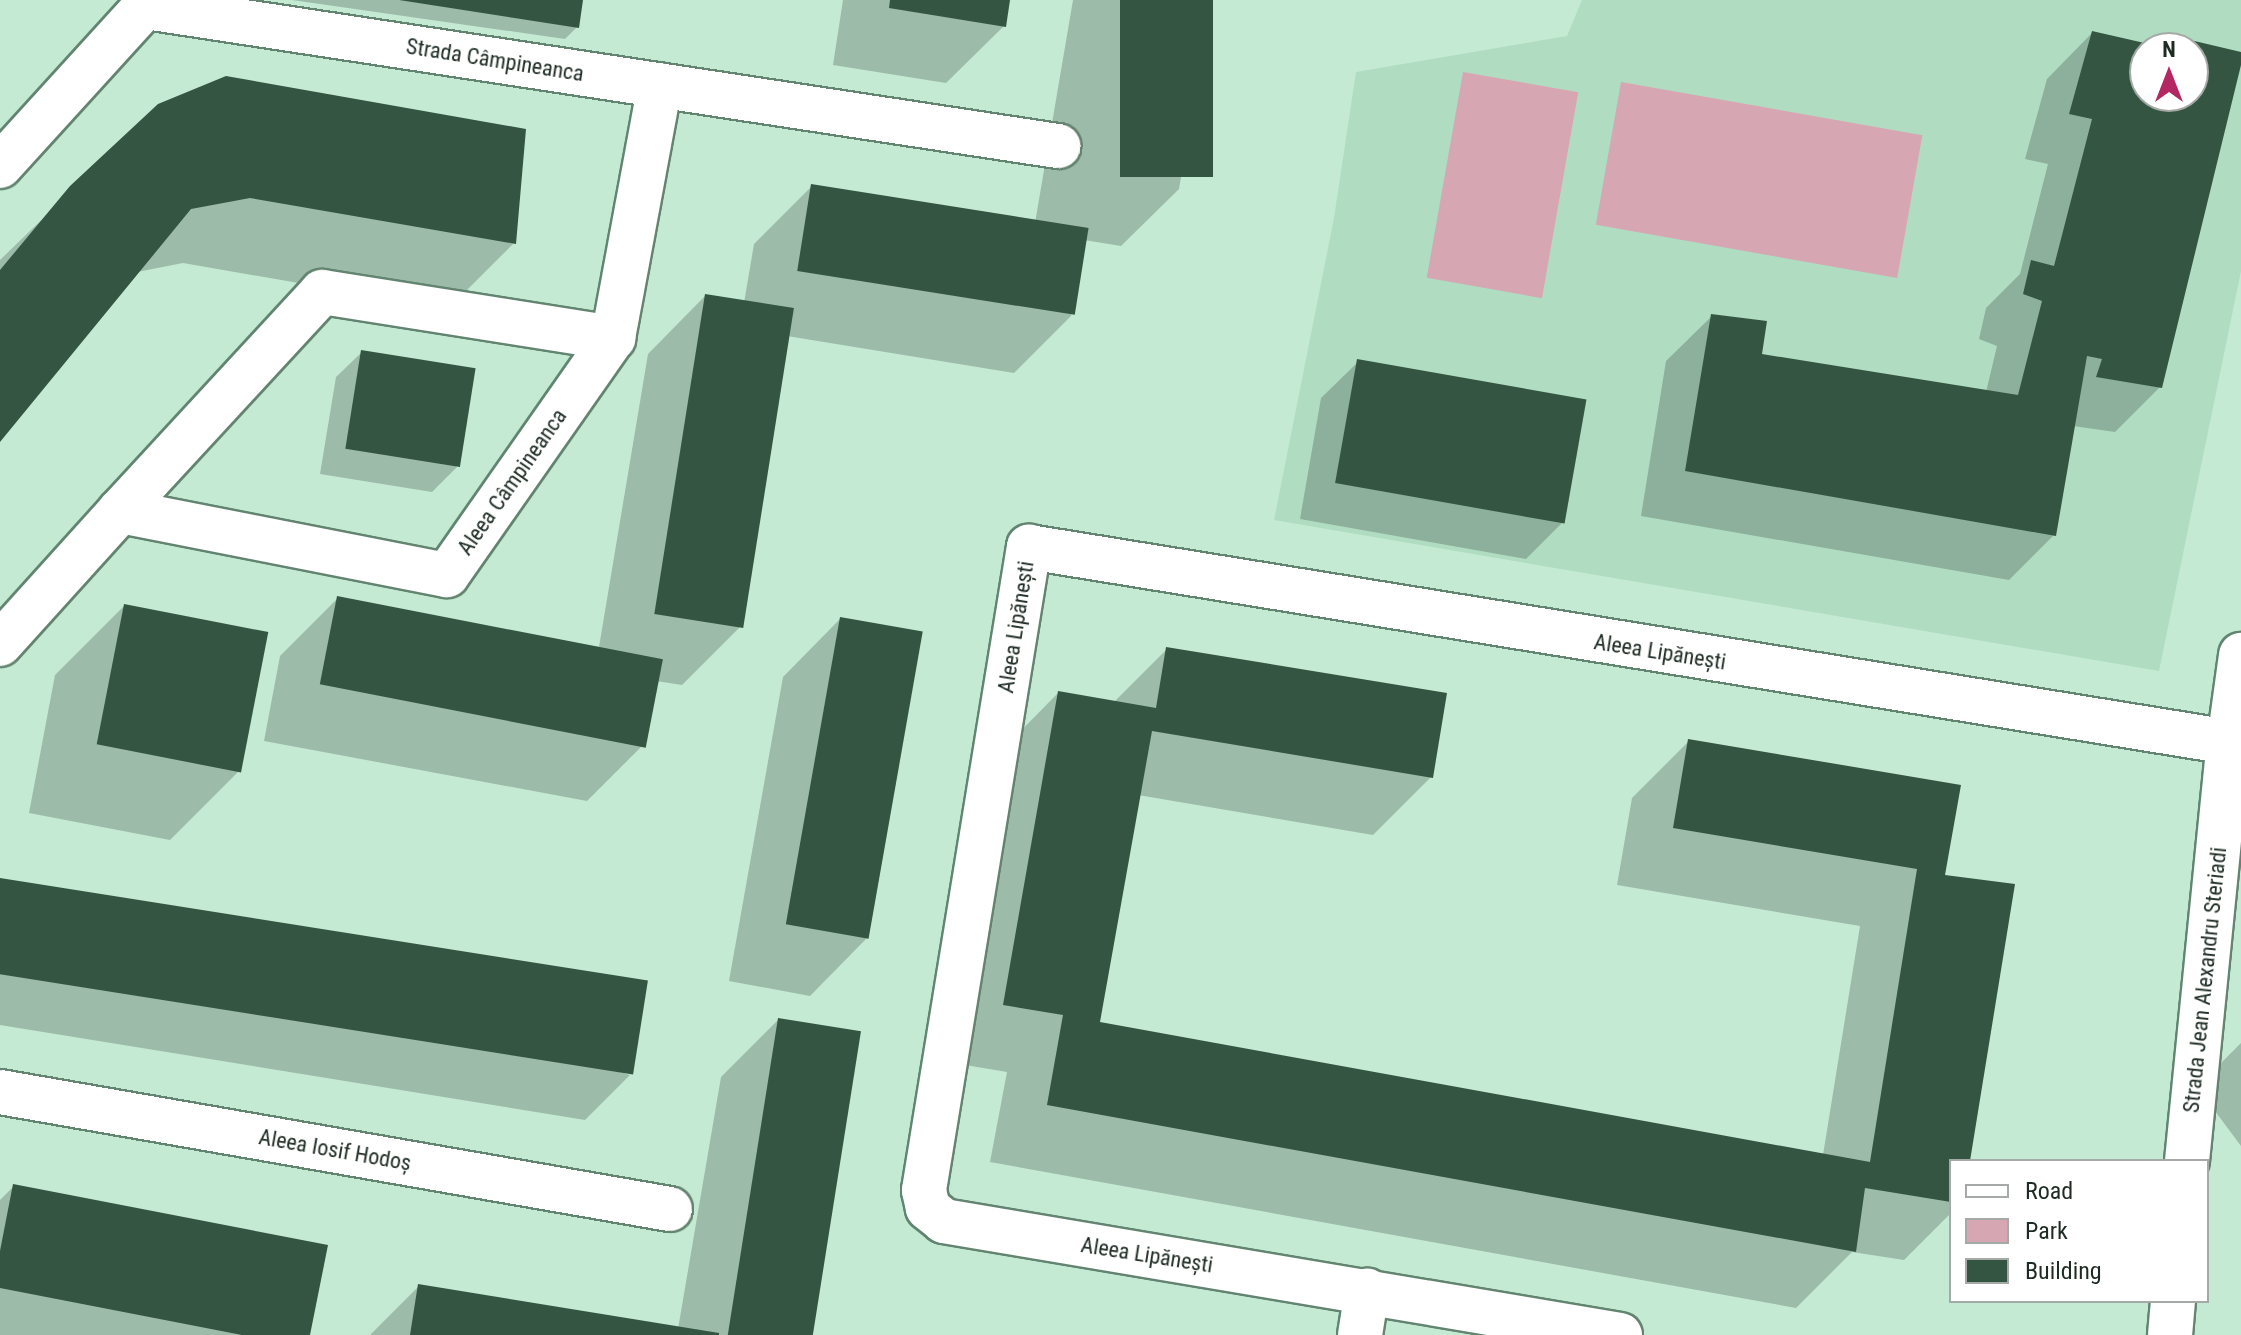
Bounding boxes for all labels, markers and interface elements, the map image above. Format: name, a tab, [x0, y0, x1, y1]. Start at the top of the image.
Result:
north arrow	[2129, 32, 2209, 112]
street label: Strada Câmpineanca	[404, 33, 586, 87]
text: N	[2162, 37, 2176, 62]
street label: Aleea Câmpineanca	[452, 404, 572, 560]
street label: Aleea Lipănești	[993, 559, 1039, 695]
street label: Aleea Lipănești	[1592, 629, 1728, 675]
street label: Strada Jean Alexandru Steriadi	[2178, 846, 2232, 1114]
street label: Aleea Iosif Hodoș	[257, 1124, 413, 1176]
legend	[1949, 1159, 2209, 1303]
text: Road	[2025, 1177, 2073, 1205]
text: Park	[2025, 1217, 2068, 1245]
street label: Aleea Lipănești	[1079, 1232, 1215, 1278]
text: Building	[2025, 1257, 2102, 1285]

